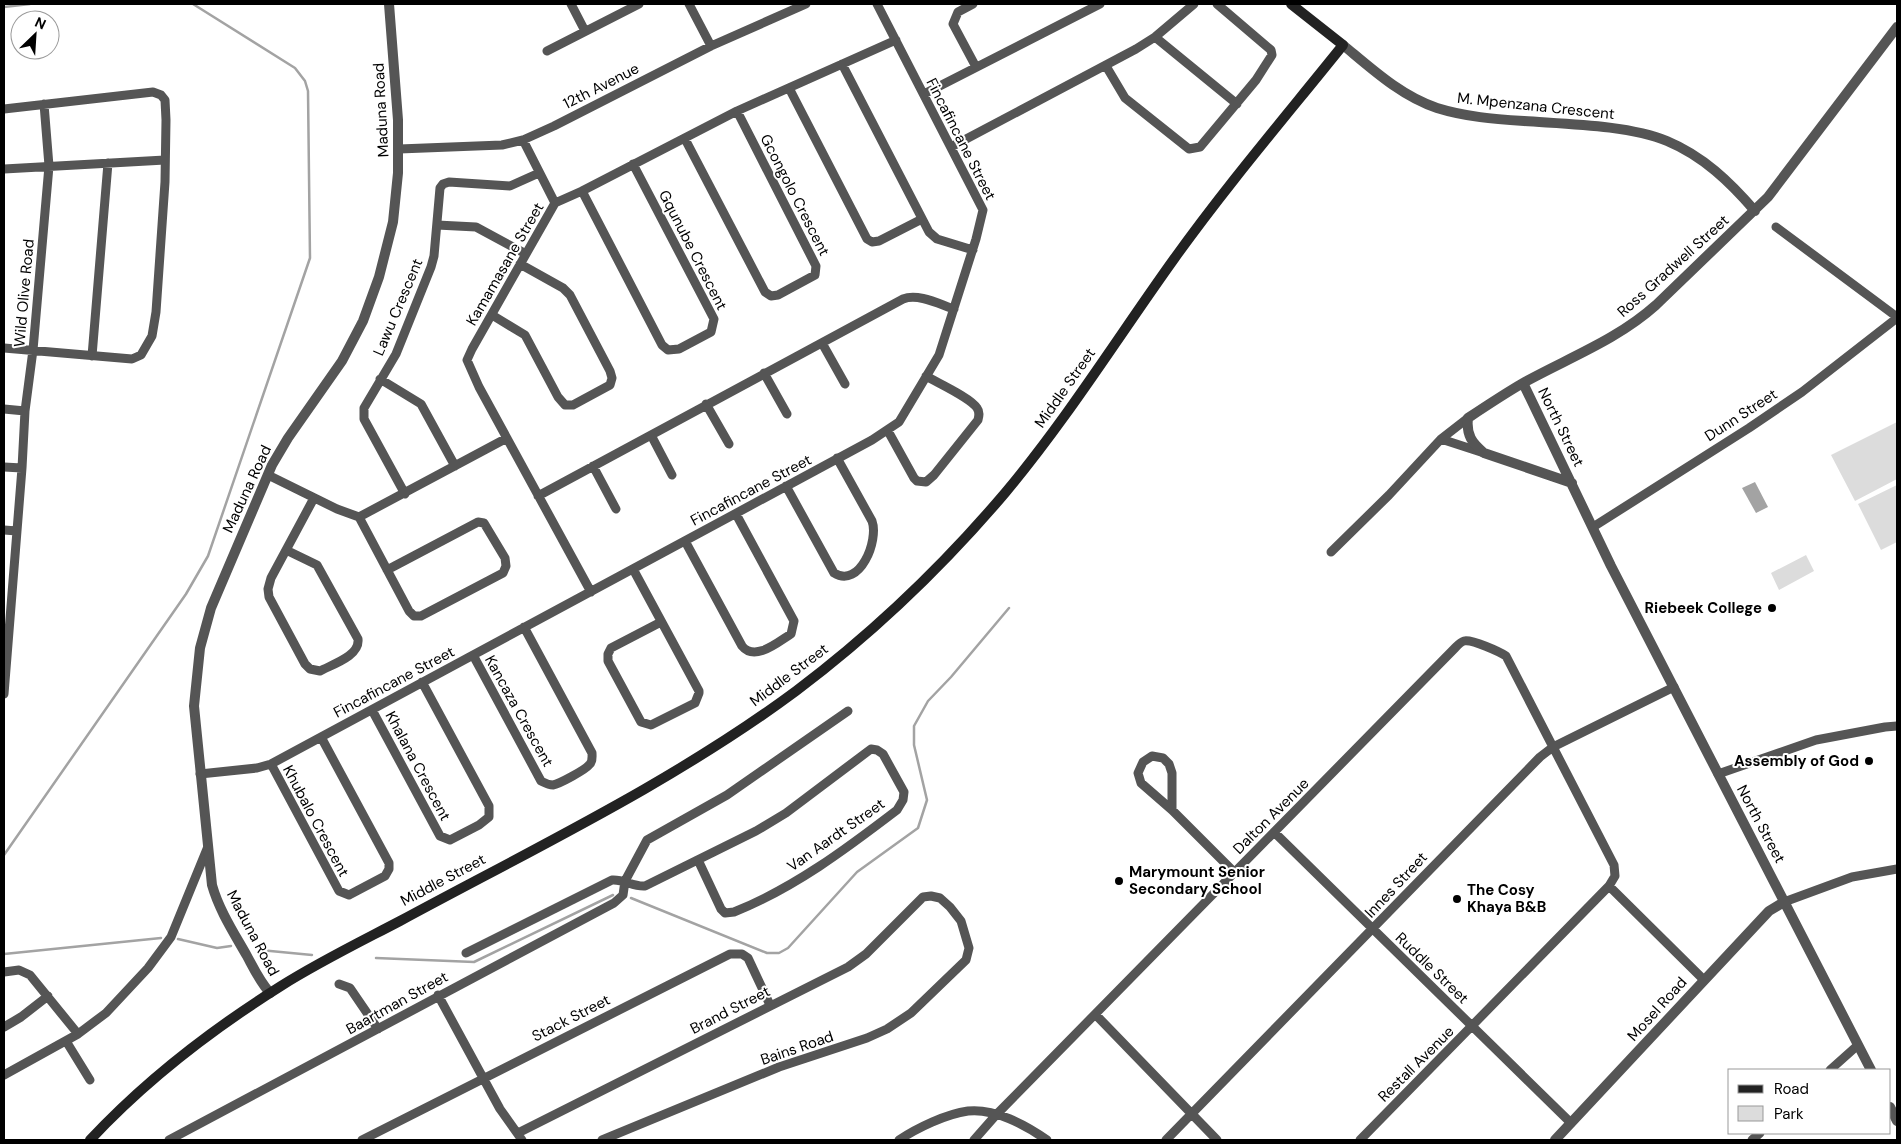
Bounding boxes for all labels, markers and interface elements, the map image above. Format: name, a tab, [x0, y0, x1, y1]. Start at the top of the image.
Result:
north arrow	[10, 10, 60, 60]
text: N	[32, 13, 49, 34]
street label: 12th Avenue	[560, 58, 642, 114]
street label: Maduna Road	[369, 62, 393, 158]
street label: Fincafincane Street	[922, 75, 1000, 204]
street label: M. Mpenzana Crescent	[1456, 88, 1616, 124]
street label: Gcongolo Crescent	[756, 131, 834, 259]
street label: Gqunube Crescent	[654, 187, 732, 314]
street label: Kamamasane Street	[462, 199, 548, 329]
street label: Ross Gradwell Street	[1613, 210, 1733, 322]
street label: Wild Olive Road	[9, 238, 39, 348]
street label: Lawu Crescent	[369, 255, 427, 359]
street label: Middle Street	[1030, 344, 1100, 432]
street label: North Street	[1533, 384, 1589, 470]
street label: Dunn Street	[1701, 384, 1781, 446]
street label: Maduna Road	[218, 442, 276, 536]
street label: Fincafincane Street	[687, 450, 815, 530]
place label: Riebeek College	[1645, 598, 1762, 618]
marker: Riebeek College	[1766, 602, 1778, 614]
street label: Middle Street	[746, 639, 832, 711]
street label: Fincafincane Street	[330, 642, 458, 722]
street label: Kancaza Crescent	[480, 652, 558, 770]
street label: Khalana Crescent	[381, 708, 455, 824]
place label: Assembly of God	[1734, 751, 1859, 771]
marker: Assembly of God	[1863, 755, 1875, 767]
street label: Khubalo Crescent	[278, 762, 354, 880]
street label: Dalton Avenue	[1229, 774, 1313, 858]
street label: North Street	[1732, 781, 1790, 867]
street label: Van Aardt Street	[783, 794, 889, 876]
street label: Innes Street	[1360, 848, 1432, 922]
street label: Middle Street	[397, 849, 489, 911]
place label: Marymount Senior Secondary School	[1129, 862, 1265, 899]
marker: Marymount Senior Secondary School	[1113, 875, 1125, 887]
place label: The Cosy Khaya B&B	[1467, 880, 1546, 917]
street label: Maduna Road	[222, 887, 284, 979]
marker: The Cosy Khaya B&B	[1451, 893, 1463, 905]
street label: Ruddle Street	[1391, 928, 1473, 1008]
street label: Baartman Street	[343, 967, 452, 1039]
street label: Mosel Road	[1623, 973, 1691, 1045]
street label: Brand Street	[687, 981, 774, 1039]
street label: Stack Street	[528, 990, 614, 1046]
street label: Restall Avenue	[1374, 1022, 1458, 1106]
street label: Bains Road	[758, 1026, 836, 1070]
legend	[1728, 1069, 1891, 1134]
text: Road	[1774, 1079, 1809, 1099]
text: Park	[1774, 1104, 1804, 1124]

